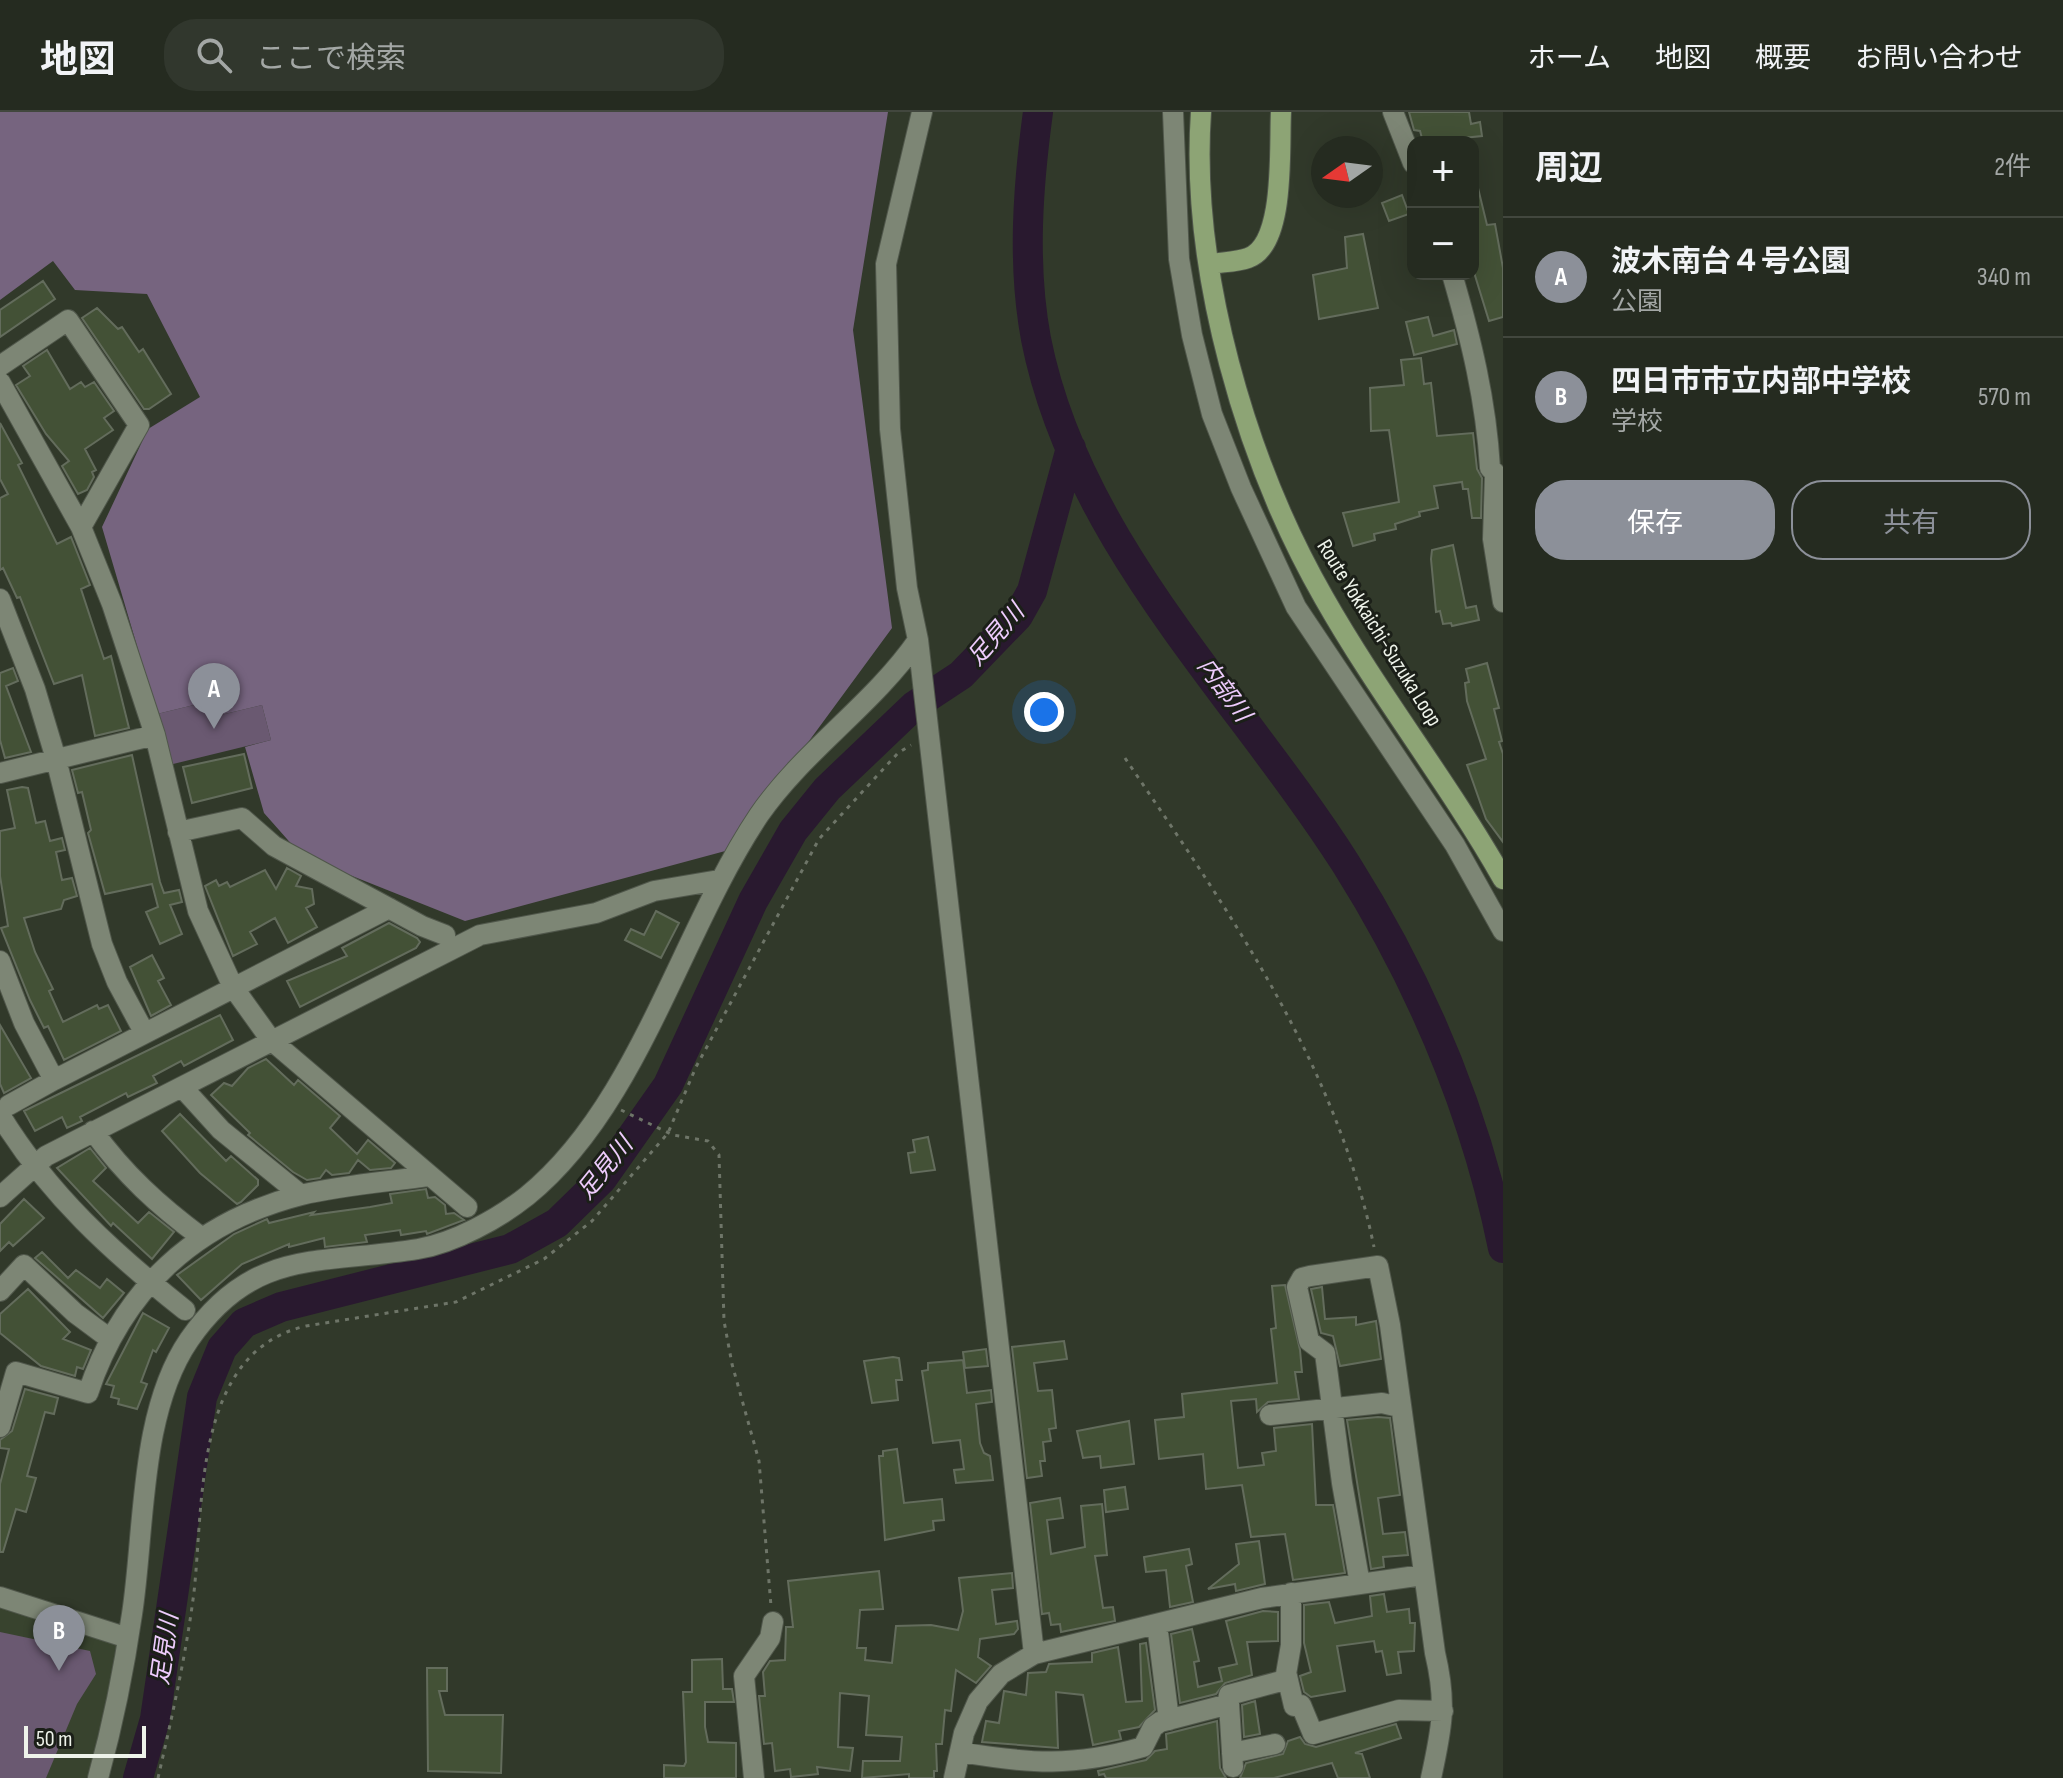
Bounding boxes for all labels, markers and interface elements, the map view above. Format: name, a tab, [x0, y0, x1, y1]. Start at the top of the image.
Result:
search box	[164, 19, 724, 91]
icon: search	[192, 33, 236, 77]
text: 地図	[40, 38, 116, 83]
text: ここで検索	[256, 41, 406, 77]
text: ホーム	[1528, 42, 1611, 75]
text: 地図	[1655, 42, 1711, 75]
text: 概要	[1755, 42, 1811, 75]
text: お問い合わせ	[1855, 42, 2023, 75]
north arrow	[1311, 136, 1383, 208]
map controls	[1407, 136, 1479, 280]
button: +	[1407, 136, 1479, 208]
text: 周辺	[1535, 148, 1603, 189]
text: 2件	[1994, 152, 2031, 183]
button: −	[1407, 208, 1479, 280]
text: 波木南台４号公園	[1611, 244, 1851, 280]
text: A	[1555, 262, 1567, 293]
text: 340 m	[1977, 262, 2031, 293]
text: 公園	[1611, 287, 1663, 318]
text: 四日市市立内部中学校	[1611, 364, 1911, 400]
text: B	[1555, 382, 1567, 413]
text: 570 m	[1978, 382, 2031, 413]
text: 学校	[1611, 407, 1663, 438]
button: 保存	[1535, 480, 1775, 560]
button: 共有	[1791, 480, 2031, 560]
street label: Route Yokkaichi-Suzuka Loop	[1311, 535, 1447, 731]
water label: 足見川	[961, 596, 1033, 672]
water label: 内部川	[1191, 652, 1259, 730]
pin: A	[188, 663, 240, 729]
your location	[1024, 692, 1064, 732]
water label: 足見川	[571, 1129, 641, 1205]
pin: B	[33, 1605, 85, 1671]
water label: 足見川	[146, 1608, 185, 1687]
scale bar	[24, 1722, 146, 1758]
text: 50 m	[36, 1726, 72, 1753]

